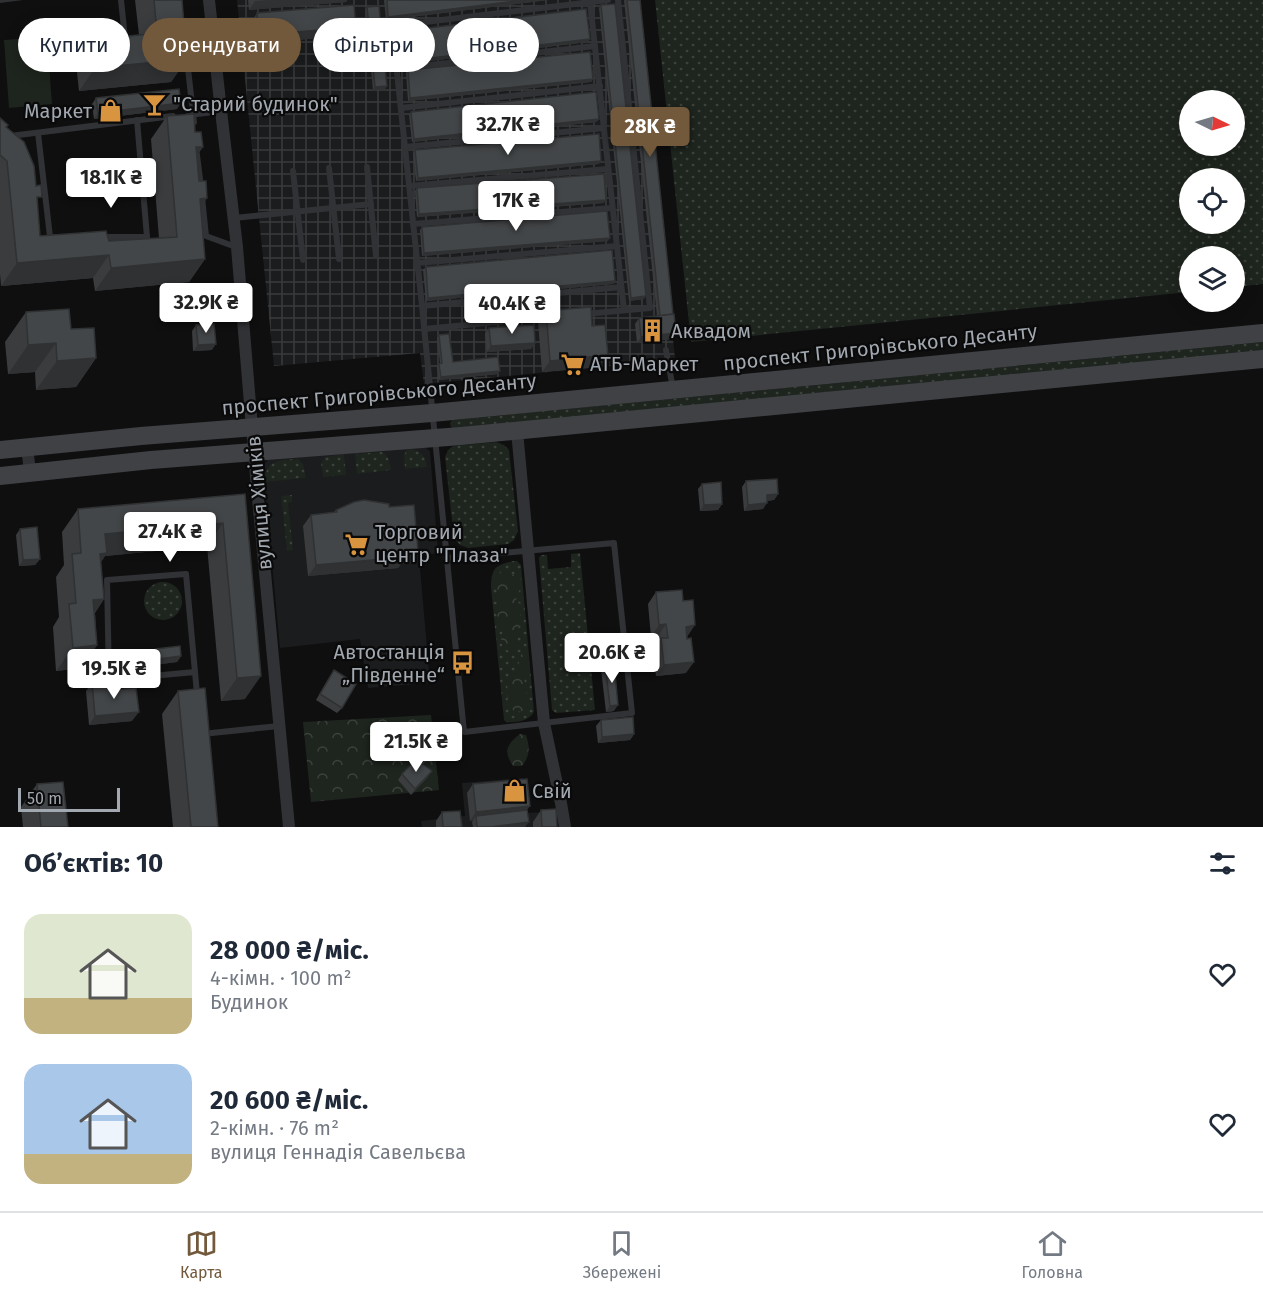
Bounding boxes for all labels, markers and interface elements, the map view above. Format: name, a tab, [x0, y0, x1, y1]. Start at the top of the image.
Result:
chip: Купити	[18, 18, 130, 72]
chip: Орендувати	[142, 18, 301, 72]
chip: Фільтри	[313, 18, 435, 72]
chip: Нове	[447, 18, 539, 72]
north arrow	[1179, 90, 1245, 156]
map controls	[1179, 90, 1245, 312]
bar icon: "Старий будинок"	[142, 91, 168, 117]
place label: "Старий будинок"	[173, 92, 338, 116]
shop icon: Маркет	[97, 98, 123, 124]
place label: Маркет	[24, 99, 93, 123]
pin: 32.7K ₴	[453, 105, 563, 156]
pin: 28K ₴	[608, 107, 692, 158]
text: 32.7K ₴	[476, 112, 540, 136]
text: 28K ₴	[625, 114, 675, 138]
pin: 18.1K ₴	[56, 158, 166, 209]
text: 18.1K ₴	[80, 165, 142, 189]
button: locate	[1179, 168, 1245, 234]
pin: 17K ₴	[474, 181, 558, 232]
text: 17K ₴	[492, 188, 540, 212]
button: layers	[1179, 246, 1245, 312]
pin: 32.9K ₴	[151, 283, 261, 334]
pin: 40.4K ₴	[457, 284, 567, 335]
text: 32.9K ₴	[174, 290, 239, 314]
text: 40.4K ₴	[478, 291, 546, 315]
building icon: Аквадом	[640, 318, 666, 344]
place label: Аквадом	[671, 319, 751, 343]
street label: проспект Григорівського Десанту	[722, 319, 1038, 375]
supermarket icon: АТБ-Маркет	[559, 351, 585, 377]
place label: АТБ-Маркет	[590, 352, 699, 376]
street label: проспект Григорівського Десанту	[221, 368, 537, 420]
street label: вулиця Хіміків	[241, 435, 277, 571]
pin: 27.4K ₴	[115, 512, 225, 563]
text: 27.4K ₴	[138, 519, 202, 543]
place label: Торговий центр "Плаза"	[375, 520, 508, 567]
supermarket icon: Торговий центр "Плаза"	[344, 531, 370, 557]
pin: 20.6K ₴	[557, 633, 667, 684]
place label: Автостанція „Південне“	[334, 640, 445, 687]
text: 20.6K ₴	[579, 640, 645, 664]
pin: 19.5K ₴	[59, 649, 169, 700]
bus stop icon: Автостанція „Південне“	[450, 650, 476, 676]
text: 19.5K ₴	[81, 656, 147, 680]
pin: 21.5K ₴	[361, 722, 471, 773]
text: 21.5K ₴	[384, 729, 448, 753]
shop icon: Свій	[501, 778, 527, 804]
place label: Свій	[532, 779, 572, 803]
scale bar	[18, 785, 120, 812]
text: 50 m	[27, 789, 62, 808]
icon: filters	[1206, 847, 1239, 880]
text: Об’єктів: 10	[24, 848, 163, 879]
text: 28 000 ₴/міс.	[210, 935, 369, 966]
icon: home	[72, 938, 144, 1010]
icon: heart	[1206, 958, 1239, 991]
text: 4-кімн. · 100 m²	[210, 966, 352, 990]
text: Будинок	[210, 990, 288, 1014]
text: 20 600 ₴/міс.	[210, 1085, 368, 1116]
icon: home	[72, 1088, 144, 1160]
icon: heart	[1206, 1108, 1239, 1141]
text: 2-кімн. · 76 m²	[210, 1116, 339, 1140]
text: вулиця Геннадія Савельєва	[210, 1140, 466, 1164]
tab: Карта	[180, 1227, 223, 1282]
tab: Збережені	[583, 1227, 661, 1282]
tab: Головна	[1021, 1227, 1083, 1282]

